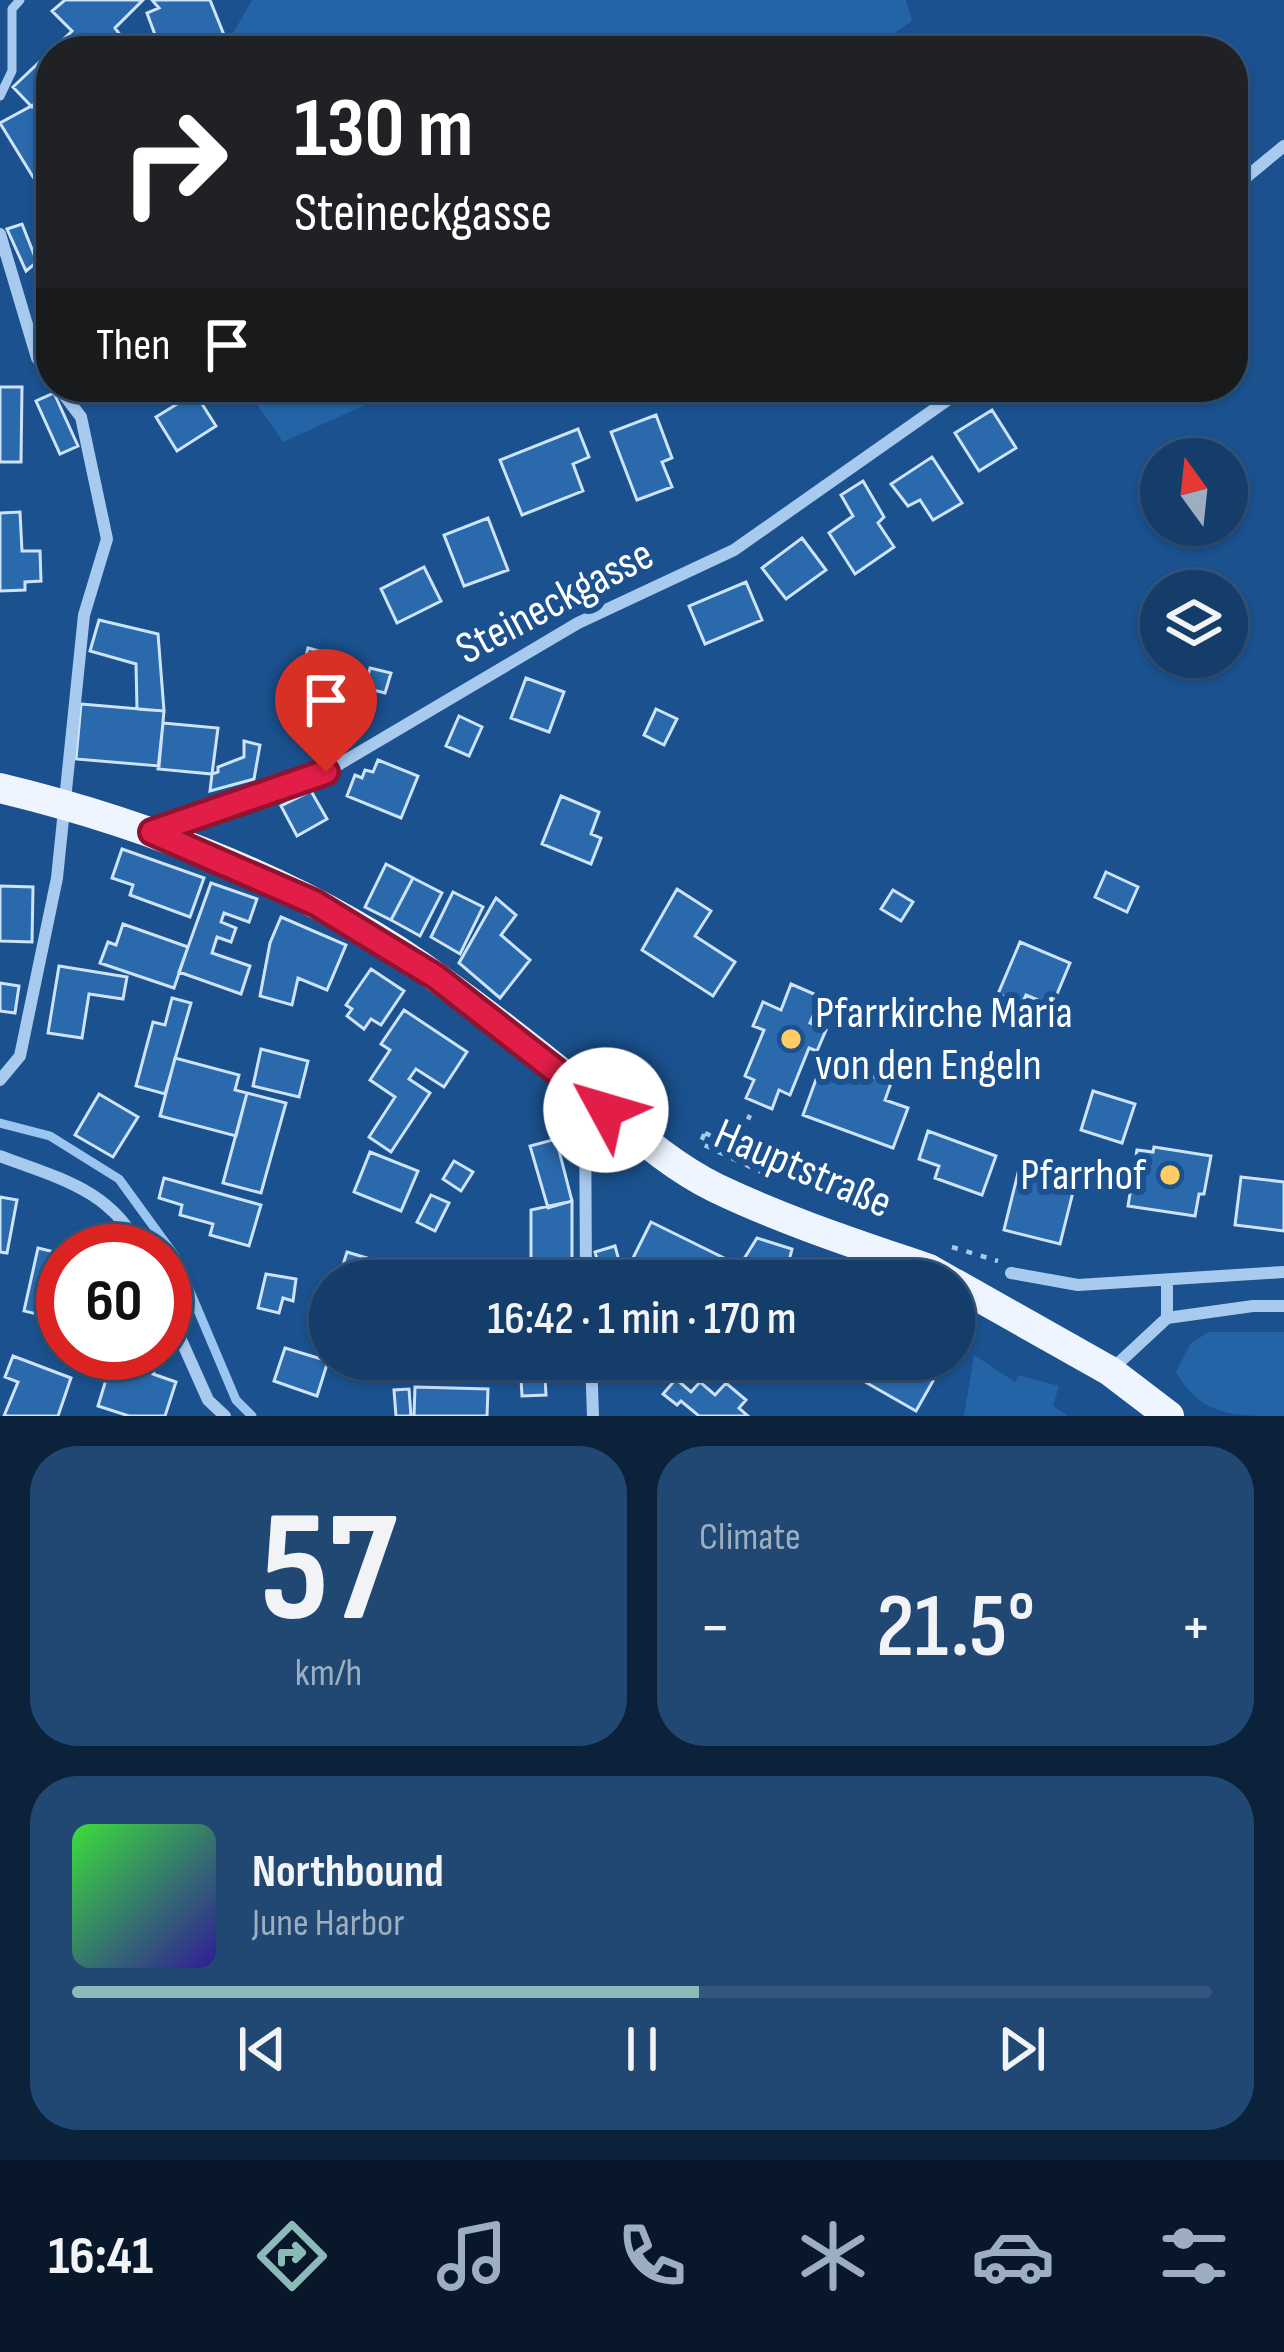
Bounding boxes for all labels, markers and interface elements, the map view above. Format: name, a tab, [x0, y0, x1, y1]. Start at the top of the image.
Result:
text: 130 m	[294, 79, 473, 180]
icon: right	[96, 84, 252, 240]
text: Steineckgasse	[294, 181, 552, 246]
icon: arrive	[194, 312, 260, 378]
text: Then	[96, 318, 170, 373]
north arrow	[1140, 438, 1248, 546]
map controls	[1140, 438, 1248, 678]
street label: Steineckgasse	[447, 527, 663, 677]
button: layers	[1140, 570, 1248, 678]
pin	[275, 649, 377, 772]
icon: arrive	[293, 667, 359, 733]
place label: Pfarrkirche Maria von den Engeln	[815, 986, 1073, 1093]
marker: Pfarrkirche Maria von den Engeln	[778, 1026, 804, 1052]
position arrow	[543, 1047, 669, 1173]
street label: Hauptstraße	[706, 1107, 900, 1231]
place label: Pfarrhof	[1020, 1148, 1147, 1203]
marker: Pfarrhof	[1157, 1162, 1183, 1188]
speed limit sign: 60	[36, 1224, 192, 1380]
text: 16:42 · 1 min · 170 m	[487, 1292, 797, 1347]
text: 57	[260, 1478, 397, 1665]
text: Climate	[699, 1514, 801, 1561]
text: 21.5°	[876, 1574, 1035, 1682]
text: −	[699, 1589, 731, 1668]
text: +	[1180, 1589, 1212, 1668]
text: km/h	[295, 1650, 362, 1697]
text: Northbound	[252, 1845, 444, 1900]
text: June Harbor	[252, 1900, 404, 1947]
icon: previous	[229, 2016, 295, 2082]
icon: pause	[609, 2016, 675, 2082]
icon: next	[989, 2016, 1055, 2082]
icon: directions	[250, 2214, 334, 2298]
icon: music	[430, 2214, 514, 2298]
icon: phone	[610, 2214, 694, 2298]
icon: climate	[791, 2214, 875, 2298]
icon: car	[971, 2214, 1055, 2298]
icon: filters	[1152, 2214, 1236, 2298]
text: 16:41	[48, 2224, 153, 2289]

